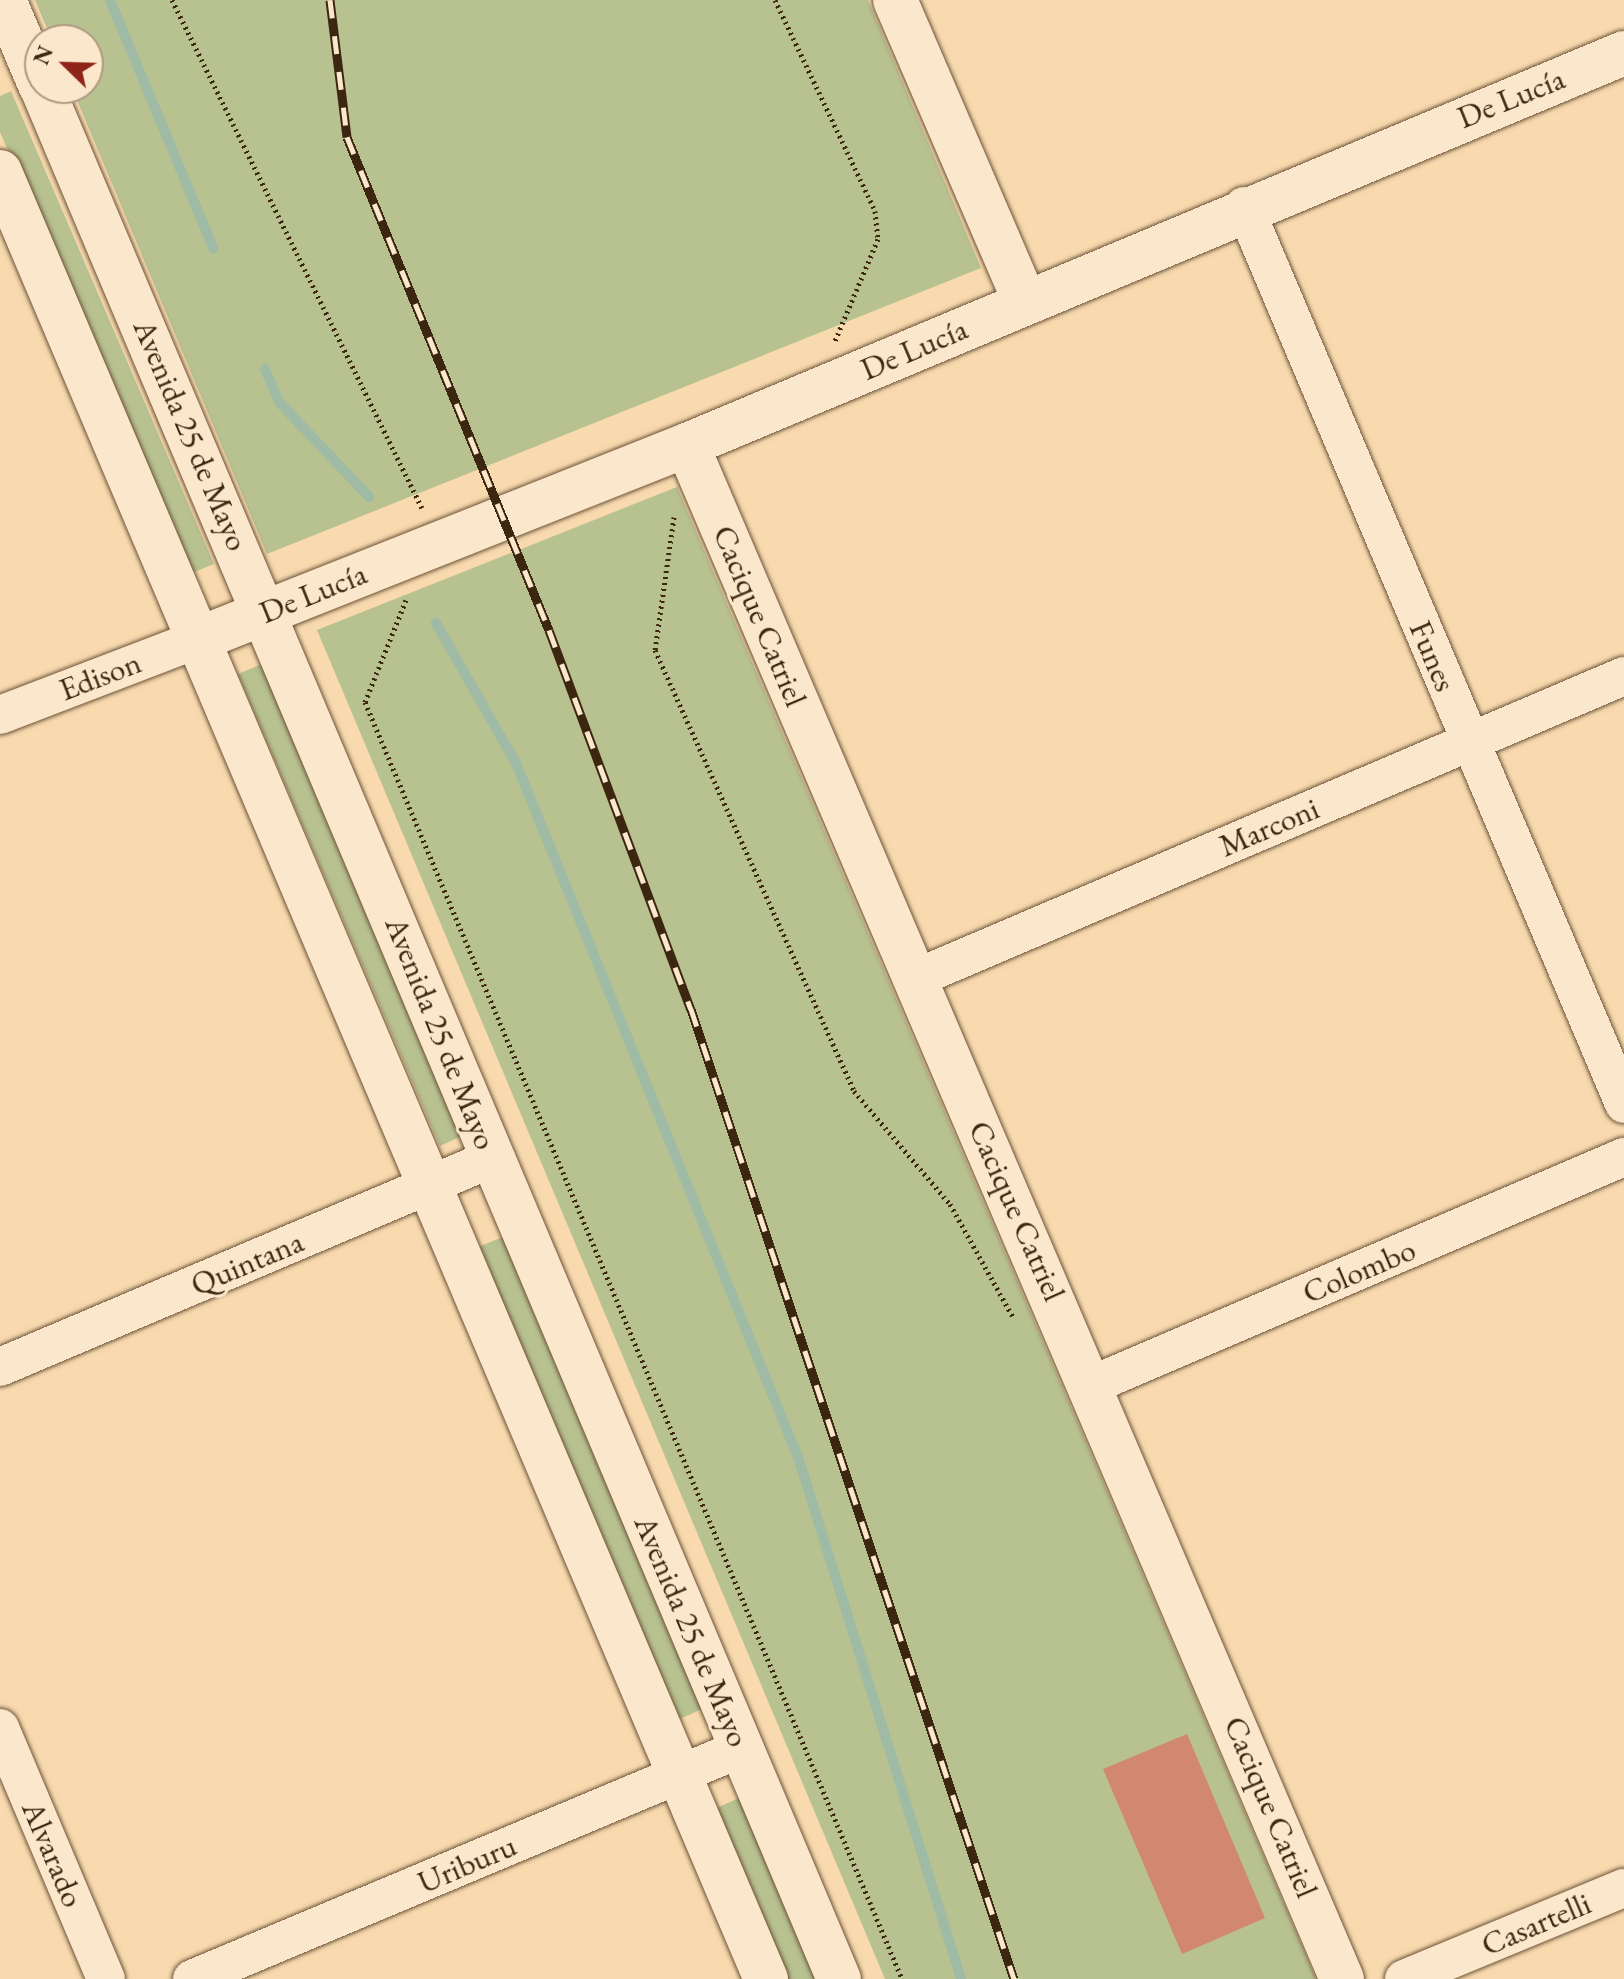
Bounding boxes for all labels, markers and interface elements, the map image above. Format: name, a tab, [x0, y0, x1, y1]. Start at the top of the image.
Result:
north arrow	[24, 24, 104, 104]
text: N	[26, 41, 60, 69]
street label: De Lucía	[1452, 59, 1570, 137]
street label: De Lucía	[855, 309, 973, 389]
street label: Avenida 25 de Mayo	[125, 314, 257, 556]
street label: Cacique Catriel	[705, 520, 815, 712]
street label: De Lucía	[254, 554, 372, 632]
street label: Funes	[1401, 615, 1465, 697]
street label: Edison	[54, 643, 146, 709]
street label: Marconi	[1213, 789, 1325, 865]
street label: Avenida 25 de Mayo	[377, 911, 505, 1155]
street label: Cacique Catriel	[960, 1115, 1074, 1307]
street label: Quintana	[185, 1222, 309, 1304]
street label: Colombo	[1297, 1230, 1421, 1312]
street label: Avenida 25 de Mayo	[626, 1510, 758, 1752]
street label: Cacique Catriel	[1216, 1711, 1326, 1903]
street label: Alvarado	[14, 1795, 92, 1913]
street label: Uriburu	[412, 1826, 522, 1902]
street label: Casartelli	[1476, 1884, 1596, 1964]

